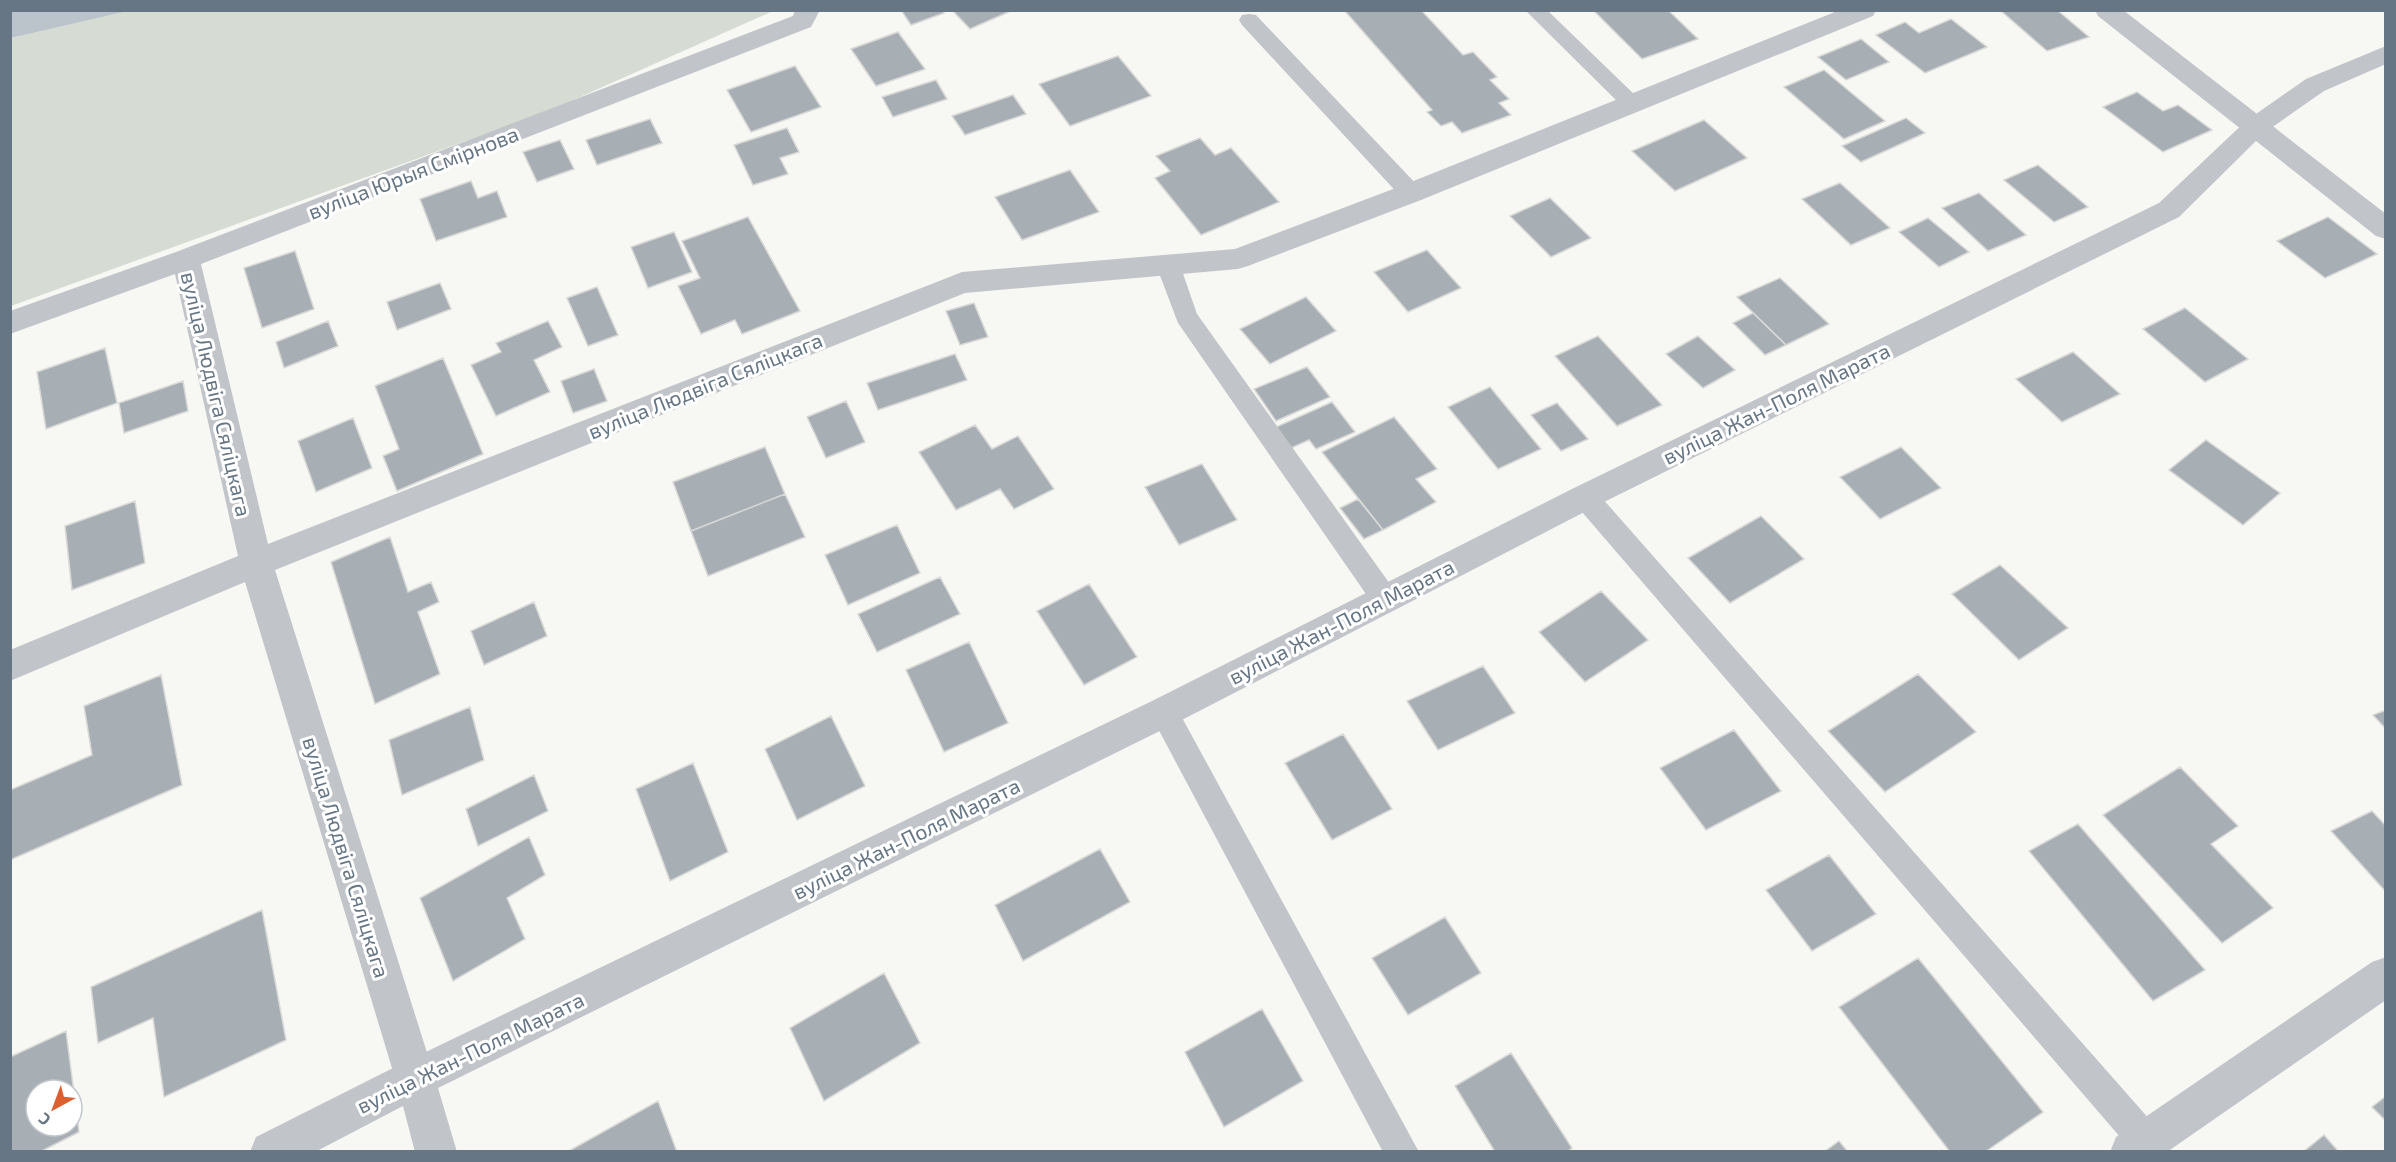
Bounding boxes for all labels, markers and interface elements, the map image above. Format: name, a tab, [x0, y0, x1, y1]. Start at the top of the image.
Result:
street label: вуліца Юрыя Смірнова	[304, 120, 522, 225]
street label: вуліца Людвіга Сяліцкага	[176, 269, 257, 519]
street label: вуліца Людвіга Сяліцкага	[584, 327, 826, 444]
street label: вуліца Жан-Поля Марата	[1658, 337, 1894, 470]
street label: вуліца Жан-Поля Марата	[1224, 553, 1458, 690]
street label: вуліца Людвіга Сяліцкага	[297, 734, 396, 981]
street label: вуліца Жан-Поля Марата	[788, 772, 1024, 905]
street label: вуліца Жан-Поля Марата	[352, 986, 588, 1119]
north arrow	[24, 1078, 84, 1138]
text: С	[34, 1109, 54, 1130]

